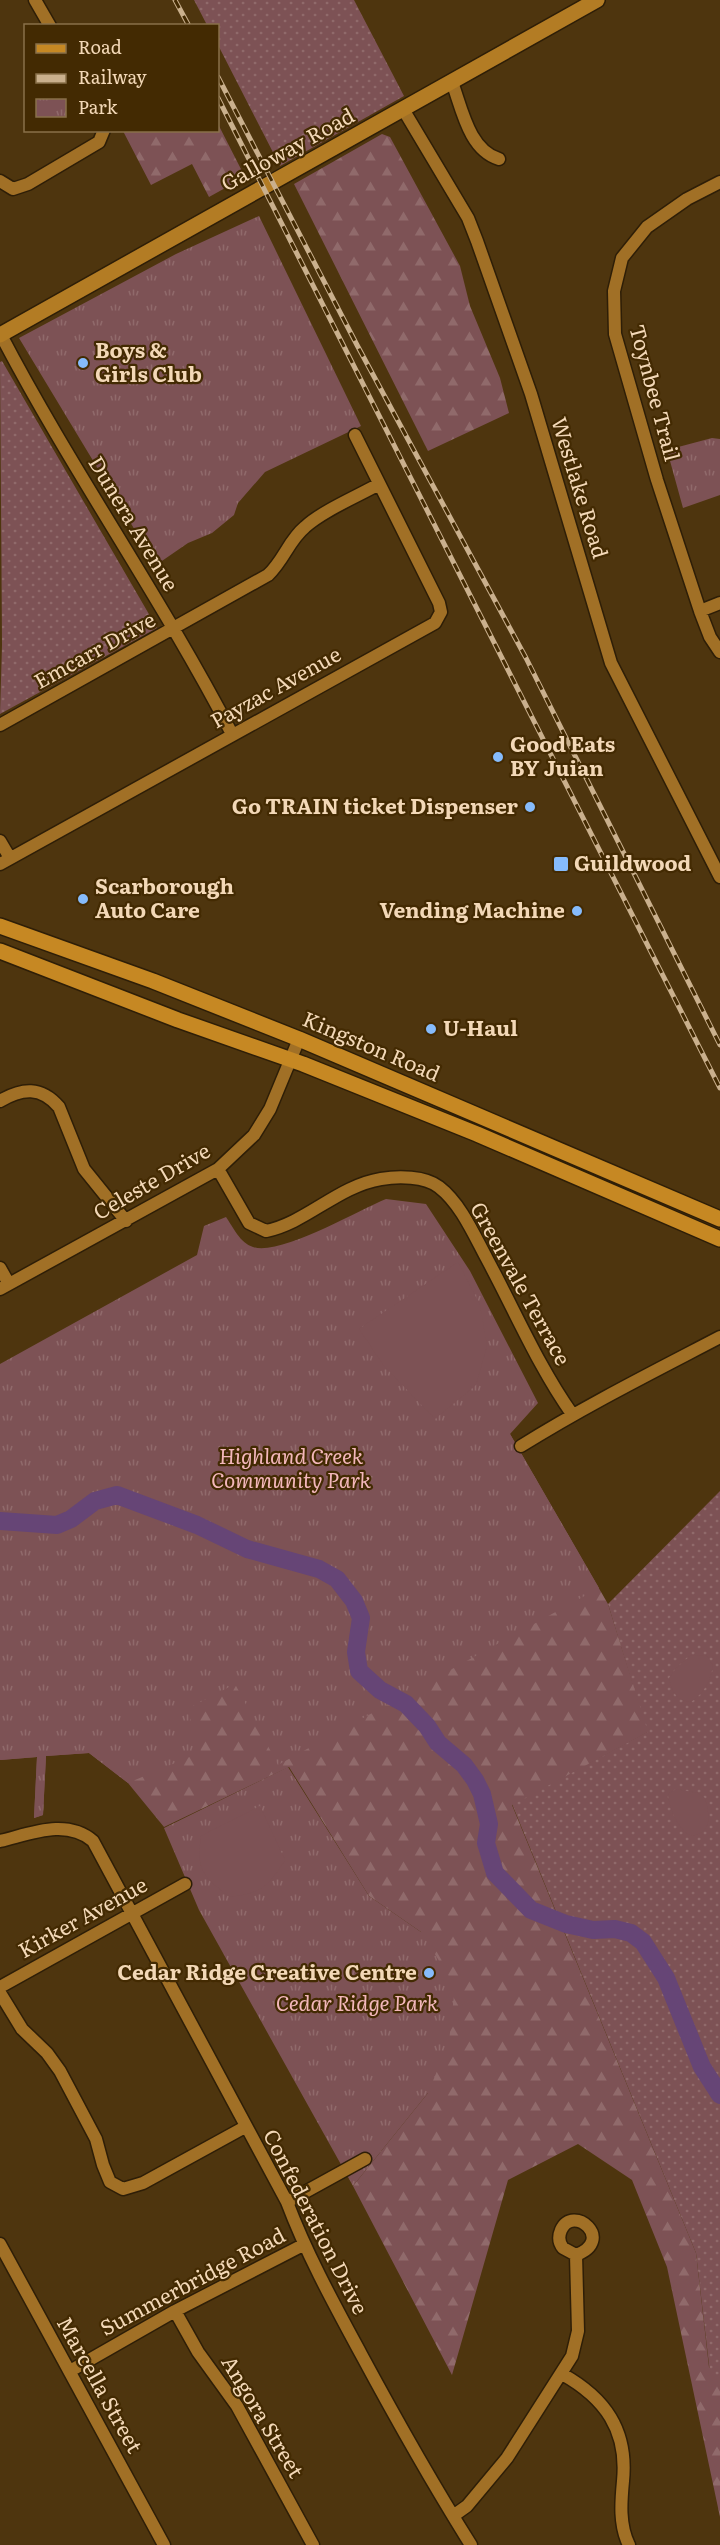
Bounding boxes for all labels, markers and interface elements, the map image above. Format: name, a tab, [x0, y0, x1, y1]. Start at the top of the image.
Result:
legend	[24, 24, 219, 132]
text: Road	[78, 33, 122, 60]
text: Railway	[78, 63, 147, 90]
text: Park	[78, 93, 119, 120]
street label: Galloway Road	[214, 98, 359, 197]
street label: Toynbee Trail	[623, 321, 690, 464]
place label: Boys & Girls Club	[95, 333, 202, 388]
marker: Boys & Girls Club	[76, 356, 90, 370]
street label: Westlake Road	[545, 413, 618, 562]
street label: Dunera Avenue	[82, 449, 188, 596]
street label: Emcarr Drive	[27, 603, 160, 695]
street label: Payzac Avenue	[204, 637, 346, 734]
place label: Good Eats BY Juian	[510, 727, 615, 782]
marker: Good Eats BY Juian	[491, 750, 505, 764]
place label: Go TRAIN ticket Dispenser	[232, 789, 519, 820]
marker: Go TRAIN ticket Dispenser	[523, 800, 537, 814]
place label: Guildwood	[574, 846, 692, 877]
marker: Guildwood	[552, 855, 570, 873]
place label: Scarborough Auto Care	[95, 869, 234, 924]
marker: Scarborough Auto Care	[76, 892, 90, 906]
place label: Vending Machine	[380, 893, 565, 924]
marker: Vending Machine	[570, 904, 584, 918]
street label: Kingston Road	[298, 1002, 446, 1088]
place label: U-Haul	[443, 1011, 518, 1042]
marker: U-Haul	[424, 1022, 438, 1036]
street label: Celeste Drive	[86, 1134, 215, 1226]
street label: Greenvale Terrace	[464, 1195, 580, 1370]
park label: Highland Creek Community Park	[211, 1439, 372, 1494]
street label: Kirker Avenue	[12, 1867, 152, 1964]
place label: Cedar Ridge Creative Centre	[117, 1955, 417, 1986]
marker: Cedar Ridge Creative Centre	[422, 1966, 436, 1980]
park label: Cedar Ridge Park	[276, 1986, 439, 2017]
street label: Confederation Drive	[257, 2123, 377, 2319]
street label: Summerbridge Road	[94, 2218, 290, 2342]
street label: Marcella Street	[51, 2310, 152, 2458]
street label: Angora Street	[215, 2349, 313, 2483]

